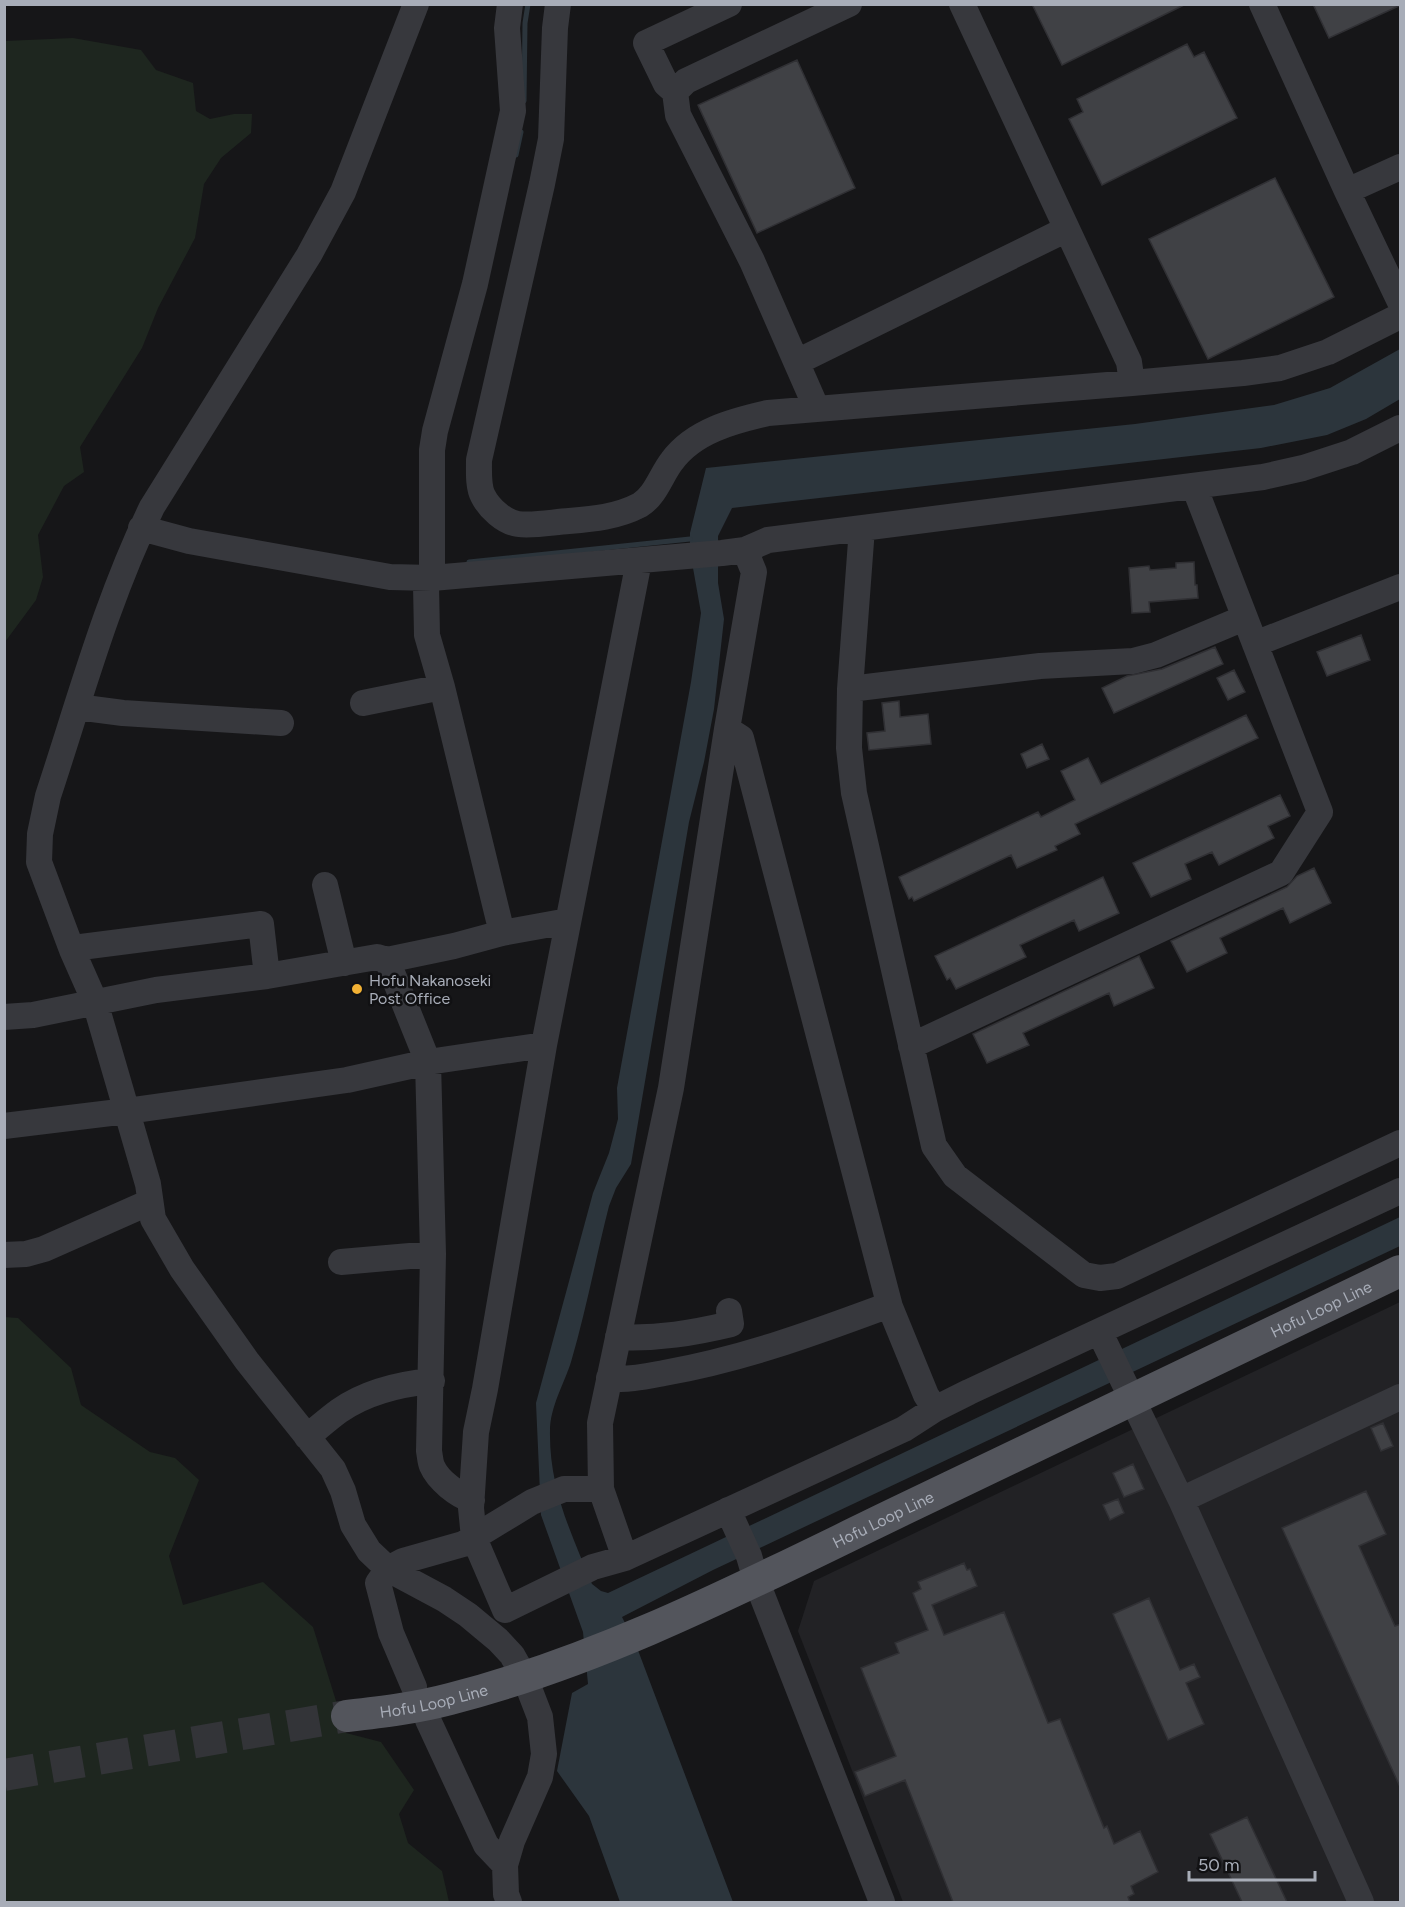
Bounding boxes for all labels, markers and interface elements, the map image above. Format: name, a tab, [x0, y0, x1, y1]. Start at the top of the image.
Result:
place label: Hofu Nakanoseki Post Office	[369, 971, 491, 1008]
marker: Hofu Nakanoseki Post Office	[350, 982, 364, 996]
street label: Hofu Loop Line	[1267, 1277, 1375, 1342]
street label: Hofu Loop Line	[829, 1487, 937, 1552]
street label: Hofu Loop Line	[379, 1680, 490, 1722]
scale bar	[1189, 1844, 1315, 1882]
text: 50 m	[1198, 1854, 1240, 1876]

